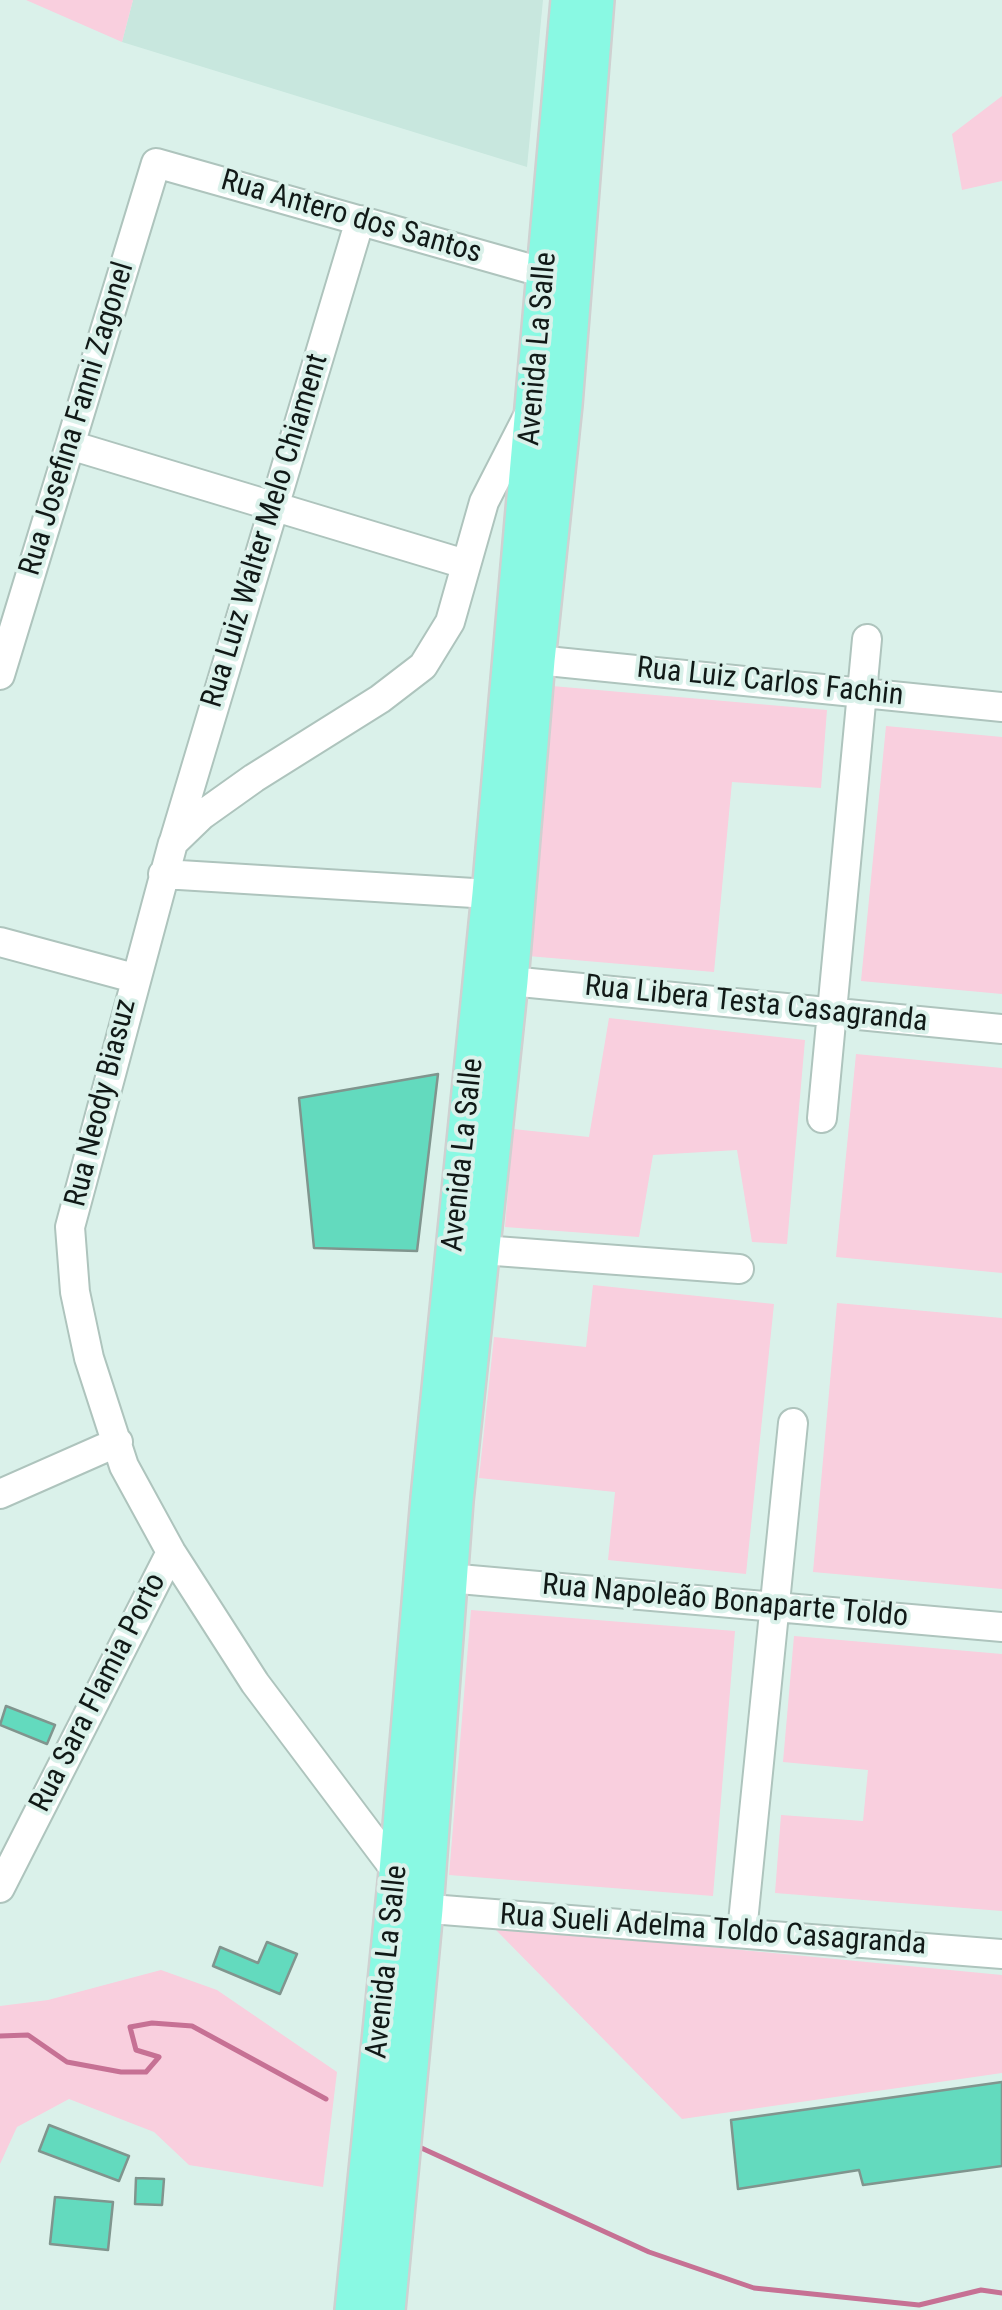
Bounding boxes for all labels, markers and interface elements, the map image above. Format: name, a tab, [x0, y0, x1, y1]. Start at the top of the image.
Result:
street label: Rua Antero dos Santos	[216, 164, 486, 272]
street label: Avenida La Salle	[513, 251, 565, 447]
street label: Rua Josefina Fanni Zagonel	[13, 258, 143, 580]
street label: Rua Luiz Walter Melo Chiament	[195, 350, 337, 712]
street label: Rua Luiz Carlos Fachin	[635, 651, 905, 715]
street label: Rua Libera Testa Casagranda	[583, 969, 929, 1041]
street label: Rua Neody Biasuz	[59, 995, 145, 1211]
street label: Avenida La Salle	[436, 1057, 492, 1253]
street label: Rua Sara Flamia Porto	[23, 1568, 175, 1818]
street label: Rua Napoleão Bonaparte Toldo	[541, 1568, 909, 1636]
street label: Avenida La Salle	[360, 1864, 416, 2060]
street label: Rua Sueli Adelma Toldo Casagranda	[499, 1898, 927, 1964]

